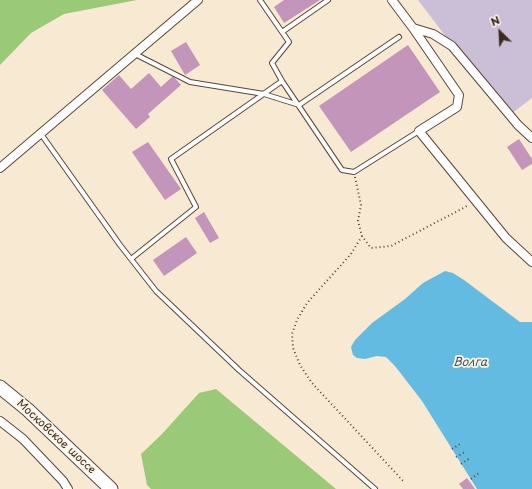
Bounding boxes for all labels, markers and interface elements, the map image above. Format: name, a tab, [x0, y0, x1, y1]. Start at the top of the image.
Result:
text: N	[487, 11, 502, 30]
north arrow	[480, 12, 520, 52]
water label: Волга	[453, 356, 487, 370]
street label: Московское шоссе	[14, 397, 98, 477]

